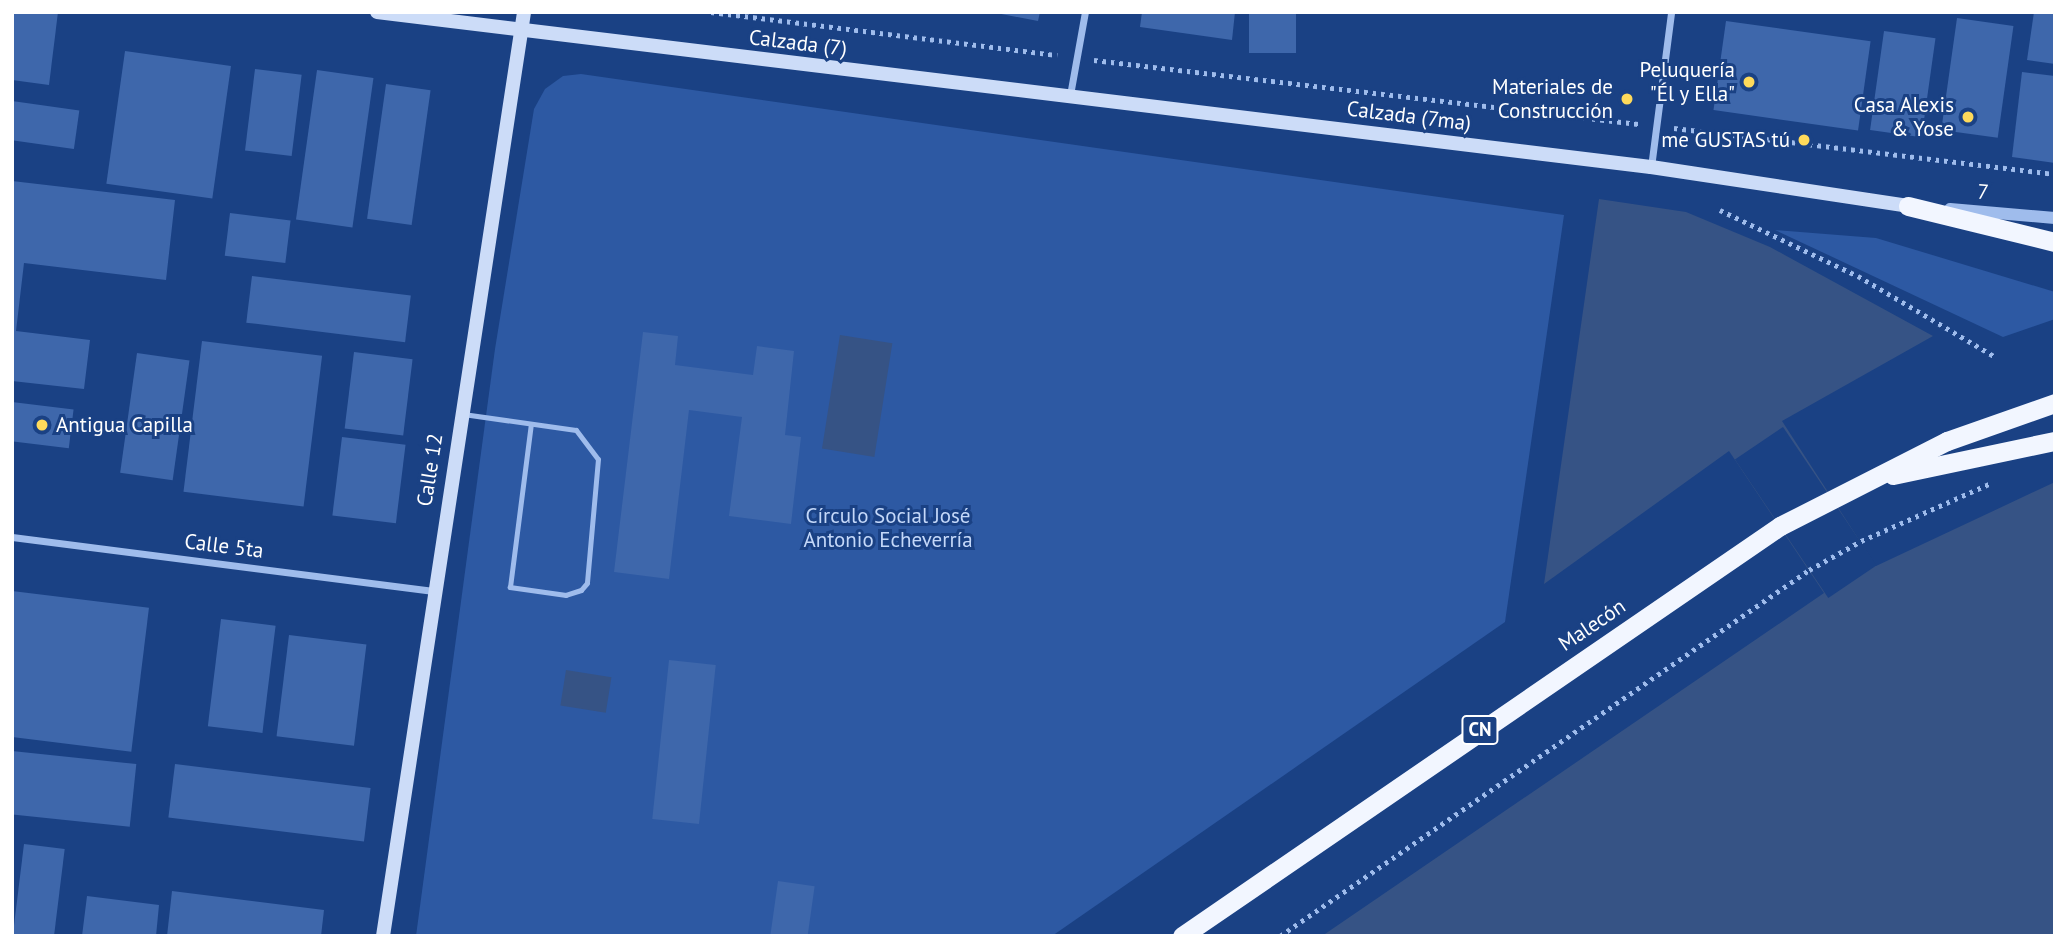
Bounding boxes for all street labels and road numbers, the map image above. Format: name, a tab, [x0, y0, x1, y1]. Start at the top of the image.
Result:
street label: Calzada (7)	[748, 24, 848, 62]
street label: Calzada (7ma)	[1345, 96, 1473, 136]
street label: 7	[1976, 179, 1990, 205]
street label: Calle 12	[412, 432, 448, 508]
street label: Calle 5ta	[183, 529, 265, 563]
street label: Malecón	[1554, 593, 1630, 657]
road number: CN	[1461, 715, 1499, 746]

